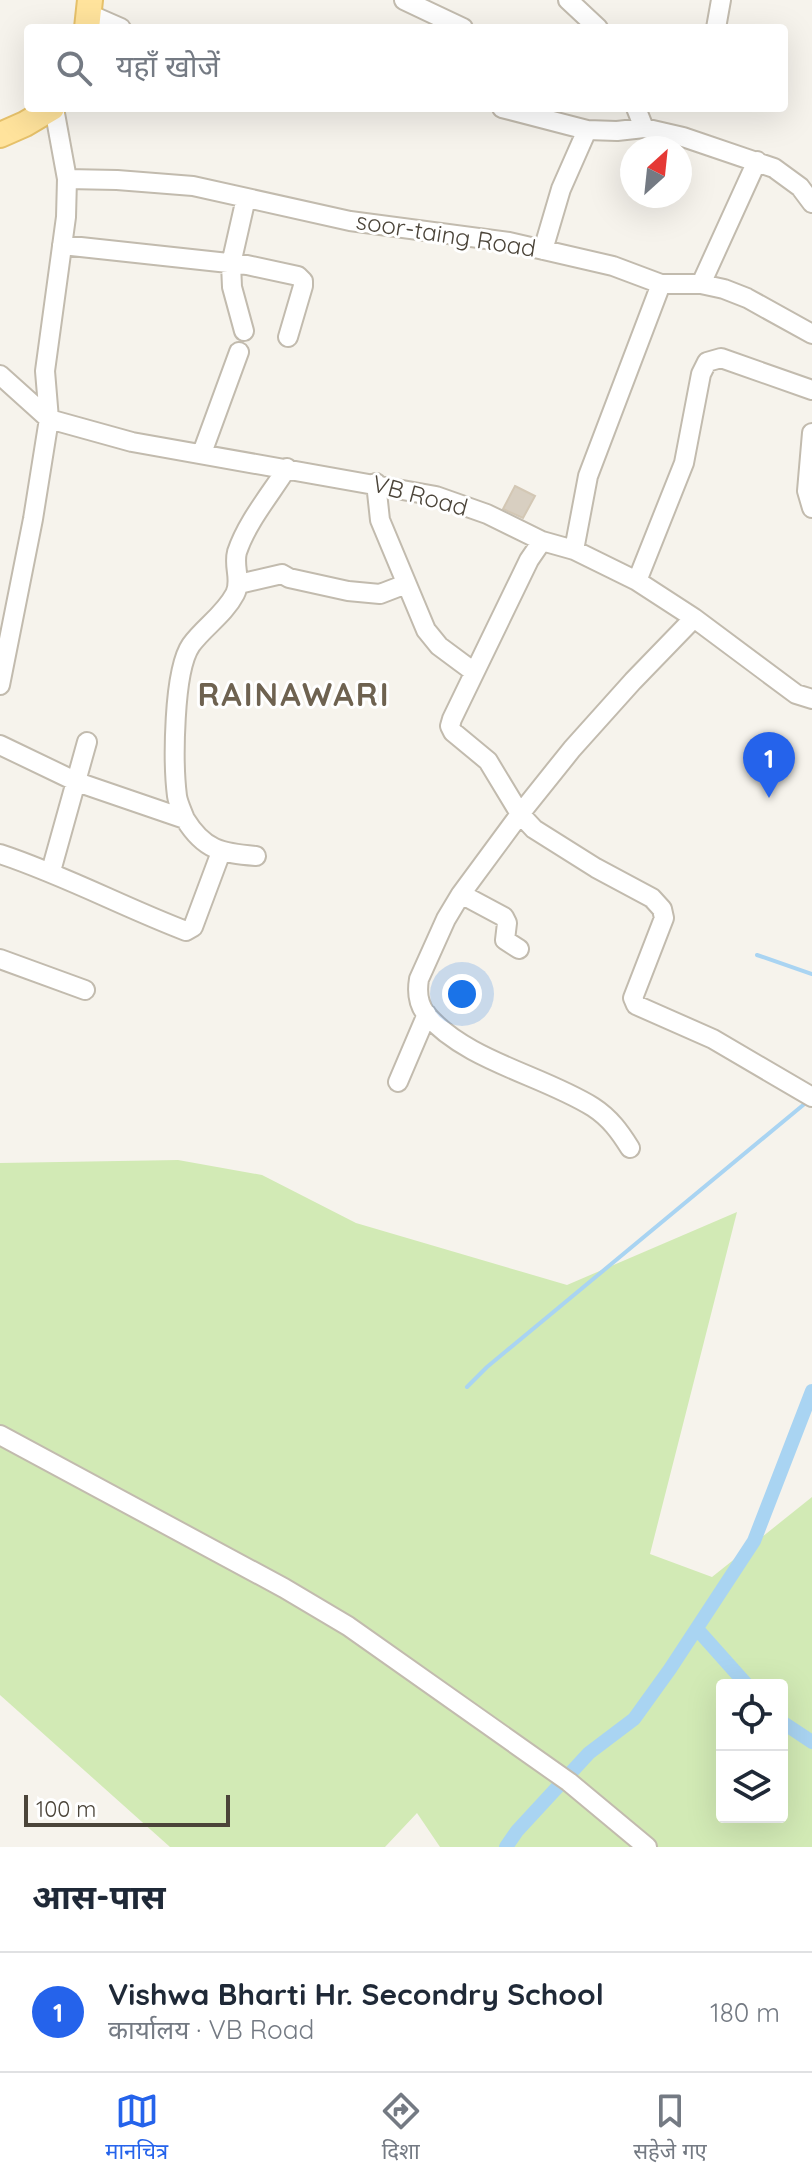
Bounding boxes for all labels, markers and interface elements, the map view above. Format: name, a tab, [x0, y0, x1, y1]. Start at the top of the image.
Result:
search box	[24, 24, 788, 112]
icon: search	[52, 46, 96, 90]
text: यहाँ खोजें	[116, 47, 220, 85]
north arrow	[620, 136, 692, 208]
street label: soor-taing Road	[354, 205, 538, 263]
street label: VB Road	[369, 468, 471, 522]
district label: RAINAWARI	[197, 674, 391, 714]
pin: 1	[743, 732, 795, 798]
your location	[442, 974, 482, 1014]
map controls	[716, 1679, 788, 1823]
button: locate	[716, 1679, 788, 1751]
button: layers	[716, 1751, 788, 1823]
scale bar	[24, 1791, 230, 1827]
text: 100 m	[36, 1795, 96, 1823]
text: आस-पास	[32, 1875, 166, 1918]
text: Vishwa Bharti Hr. Secondry School	[108, 1975, 604, 2013]
text: 1	[53, 1996, 63, 2029]
text: 180 m	[710, 1996, 780, 2029]
text: कार्यालय · VB Road	[108, 2013, 314, 2046]
tab: मानचित्र	[105, 2089, 168, 2168]
tab: दिशा	[379, 2089, 423, 2168]
tab: सहेजे गए	[633, 2089, 707, 2168]

